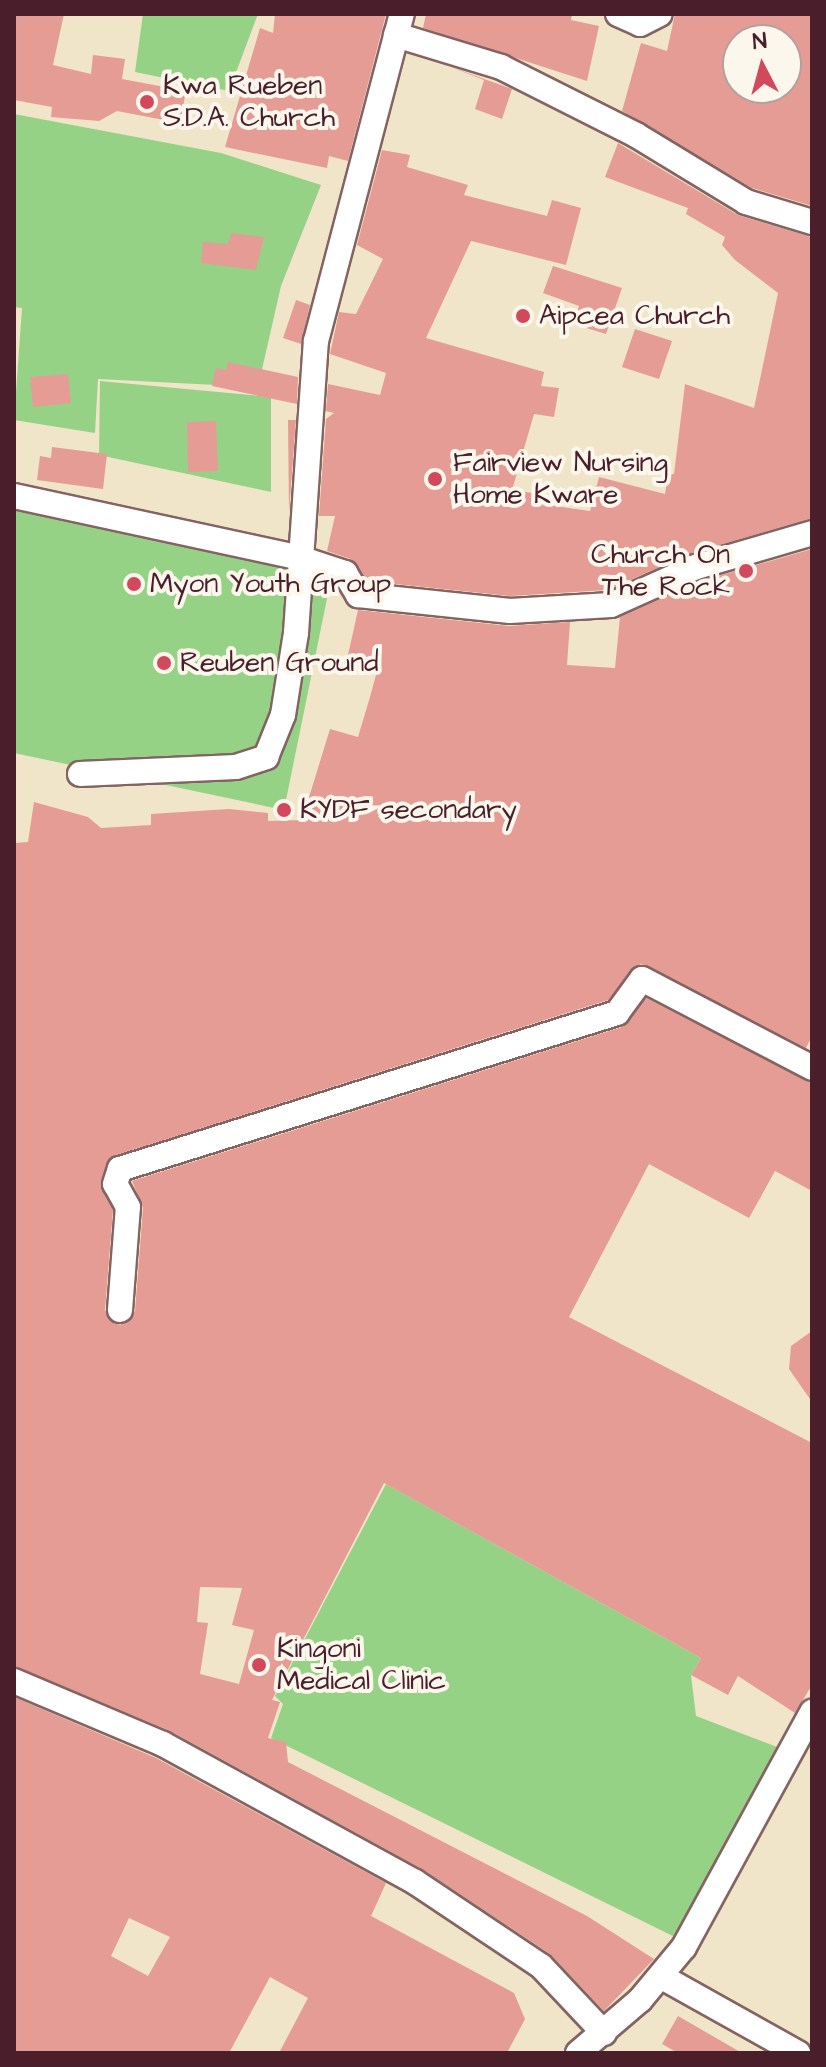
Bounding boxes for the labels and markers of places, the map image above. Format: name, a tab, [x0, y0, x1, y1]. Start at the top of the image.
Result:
place label: Kwa Rueben S.D.A. Church	[163, 69, 335, 135]
marker: Kwa Rueben S.D.A. Church	[138, 93, 156, 111]
place label: Aipcea Church	[539, 299, 730, 333]
marker: Aipcea Church	[514, 307, 532, 325]
place label: Fairview Nursing Home Kware	[453, 446, 668, 512]
marker: Fairview Nursing Home Kware	[424, 468, 446, 490]
place label: Church On The Rock	[591, 538, 730, 604]
marker: Church On The Rock	[737, 562, 755, 580]
place label: Myon Youth Group	[150, 567, 391, 601]
marker: Myon Youth Group	[125, 575, 143, 593]
place label: Reuben Ground	[180, 646, 379, 680]
marker: Reuben Ground	[155, 654, 173, 672]
place label: KYDF secondary	[300, 793, 517, 827]
marker: KYDF secondary	[275, 801, 293, 819]
place label: Kingoni Medical Clinic	[277, 1632, 446, 1698]
marker: Kingoni Medical Clinic	[248, 1654, 270, 1676]

